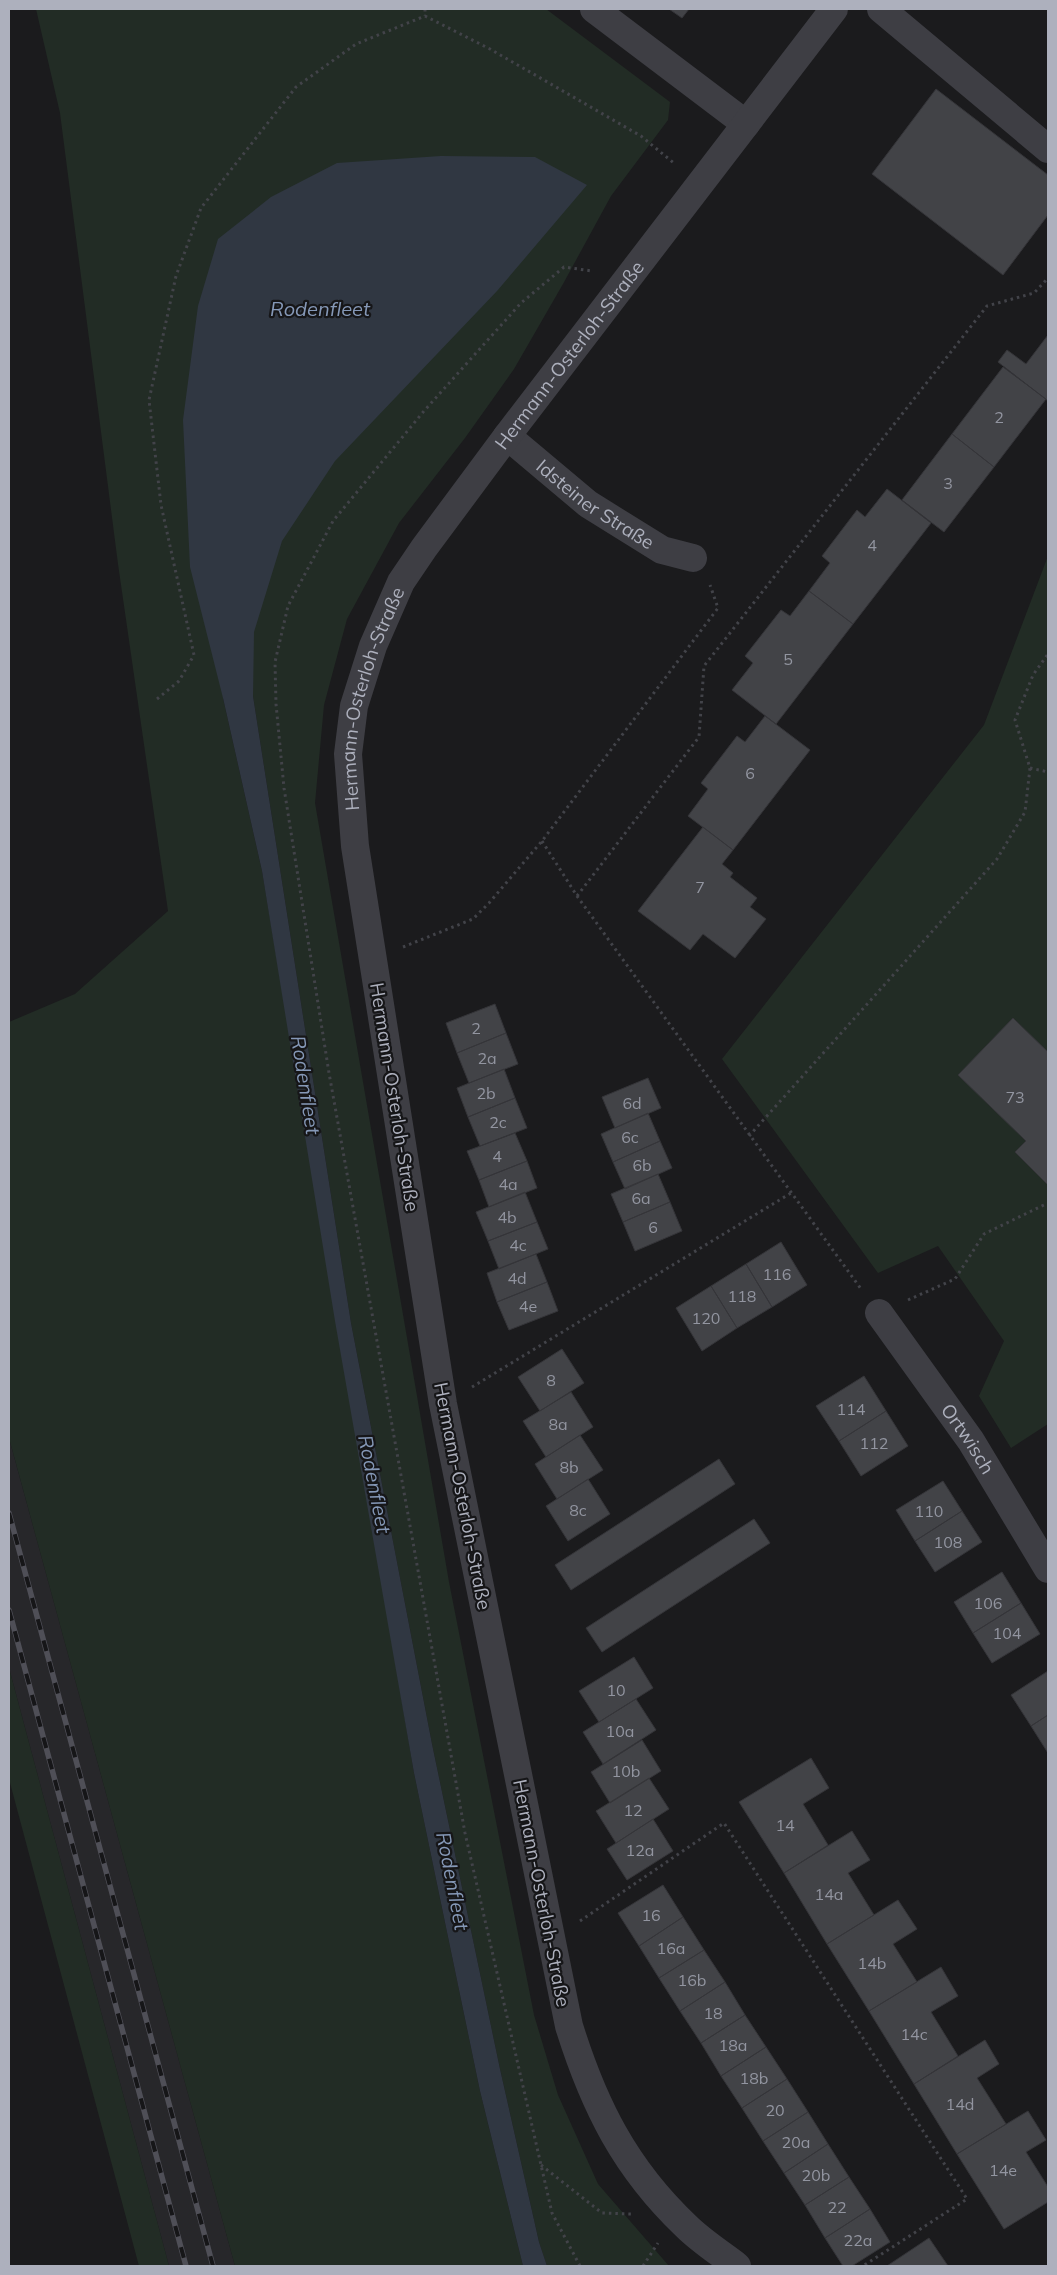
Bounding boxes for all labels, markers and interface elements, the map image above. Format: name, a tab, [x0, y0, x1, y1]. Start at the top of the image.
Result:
street label: Hermann-Osterloh-Straße	[489, 256, 649, 454]
water label: Rodenfleet	[270, 296, 371, 321]
house number: 2	[994, 407, 1004, 427]
street label: Idsteiner Straße	[532, 454, 659, 554]
house number: 3	[943, 473, 953, 493]
house number: 4	[867, 535, 877, 555]
street label: Hermann-Osterloh-Straße	[336, 583, 409, 812]
house number: 5	[783, 649, 793, 669]
house number: 6	[745, 763, 755, 783]
house number: 7	[695, 877, 705, 897]
street label: Hermann-Osterloh-Straße	[365, 981, 425, 1213]
house number: 2	[471, 1018, 481, 1038]
water label: Rodenfleet	[286, 1034, 326, 1137]
house number: 2a	[477, 1048, 497, 1068]
house number: 2b	[476, 1083, 496, 1103]
house number: 73	[1005, 1087, 1025, 1107]
house number: 6d	[622, 1093, 642, 1113]
house number: 2c	[489, 1112, 507, 1132]
house number: 6c	[621, 1127, 639, 1147]
house number: 4	[492, 1146, 502, 1166]
house number: 6b	[632, 1155, 652, 1175]
house number: 4a	[498, 1174, 518, 1194]
house number: 6a	[631, 1188, 651, 1208]
house number: 4b	[497, 1207, 517, 1227]
house number: 6	[648, 1217, 658, 1237]
house number: 4c	[509, 1235, 527, 1255]
house number: 116	[763, 1264, 791, 1284]
house number: 4d	[507, 1268, 527, 1288]
house number: 118	[728, 1286, 756, 1306]
house number: 4e	[519, 1296, 537, 1316]
house number: 120	[692, 1308, 720, 1328]
house number: 8	[546, 1370, 556, 1390]
street label: Hermann-Osterloh-Straße	[429, 1380, 497, 1612]
house number: 114	[837, 1399, 866, 1419]
street label: Ortwisch	[936, 1399, 1000, 1478]
house number: 8a	[548, 1414, 568, 1434]
water label: Rodenfleet	[353, 1433, 397, 1536]
house number: 112	[860, 1433, 888, 1453]
house number: 8b	[559, 1457, 579, 1477]
house number: 8c	[569, 1500, 587, 1520]
house number: 110	[915, 1501, 943, 1521]
house number: 108	[934, 1532, 962, 1552]
house number: 106	[974, 1593, 1002, 1613]
house number: 104	[993, 1623, 1022, 1643]
house number: 10	[606, 1680, 626, 1700]
house number: 10a	[606, 1721, 634, 1741]
house number: 10b	[612, 1761, 640, 1781]
street label: Hermann-Osterloh-Straße	[508, 1777, 576, 2009]
house number: 12	[623, 1800, 643, 1820]
house number: 14	[775, 1815, 795, 1835]
water label: Rodenfleet	[431, 1830, 475, 1933]
house number: 12a	[626, 1840, 654, 1860]
house number: 14a	[815, 1884, 843, 1904]
house number: 16	[641, 1905, 661, 1925]
house number: 16a	[657, 1938, 685, 1958]
house number: 14b	[858, 1953, 886, 1973]
house number: 16b	[678, 1970, 706, 1990]
house number: 18	[703, 2003, 723, 2023]
house number: 14c	[900, 2024, 928, 2044]
house number: 18a	[719, 2035, 747, 2055]
house number: 18b	[740, 2068, 768, 2088]
house number: 14d	[946, 2094, 974, 2114]
house number: 20	[765, 2100, 785, 2120]
house number: 20a	[782, 2132, 810, 2152]
house number: 14e	[989, 2160, 1017, 2180]
house number: 20b	[802, 2165, 830, 2185]
house number: 22	[827, 2197, 847, 2217]
house number: 22a	[844, 2230, 872, 2250]

